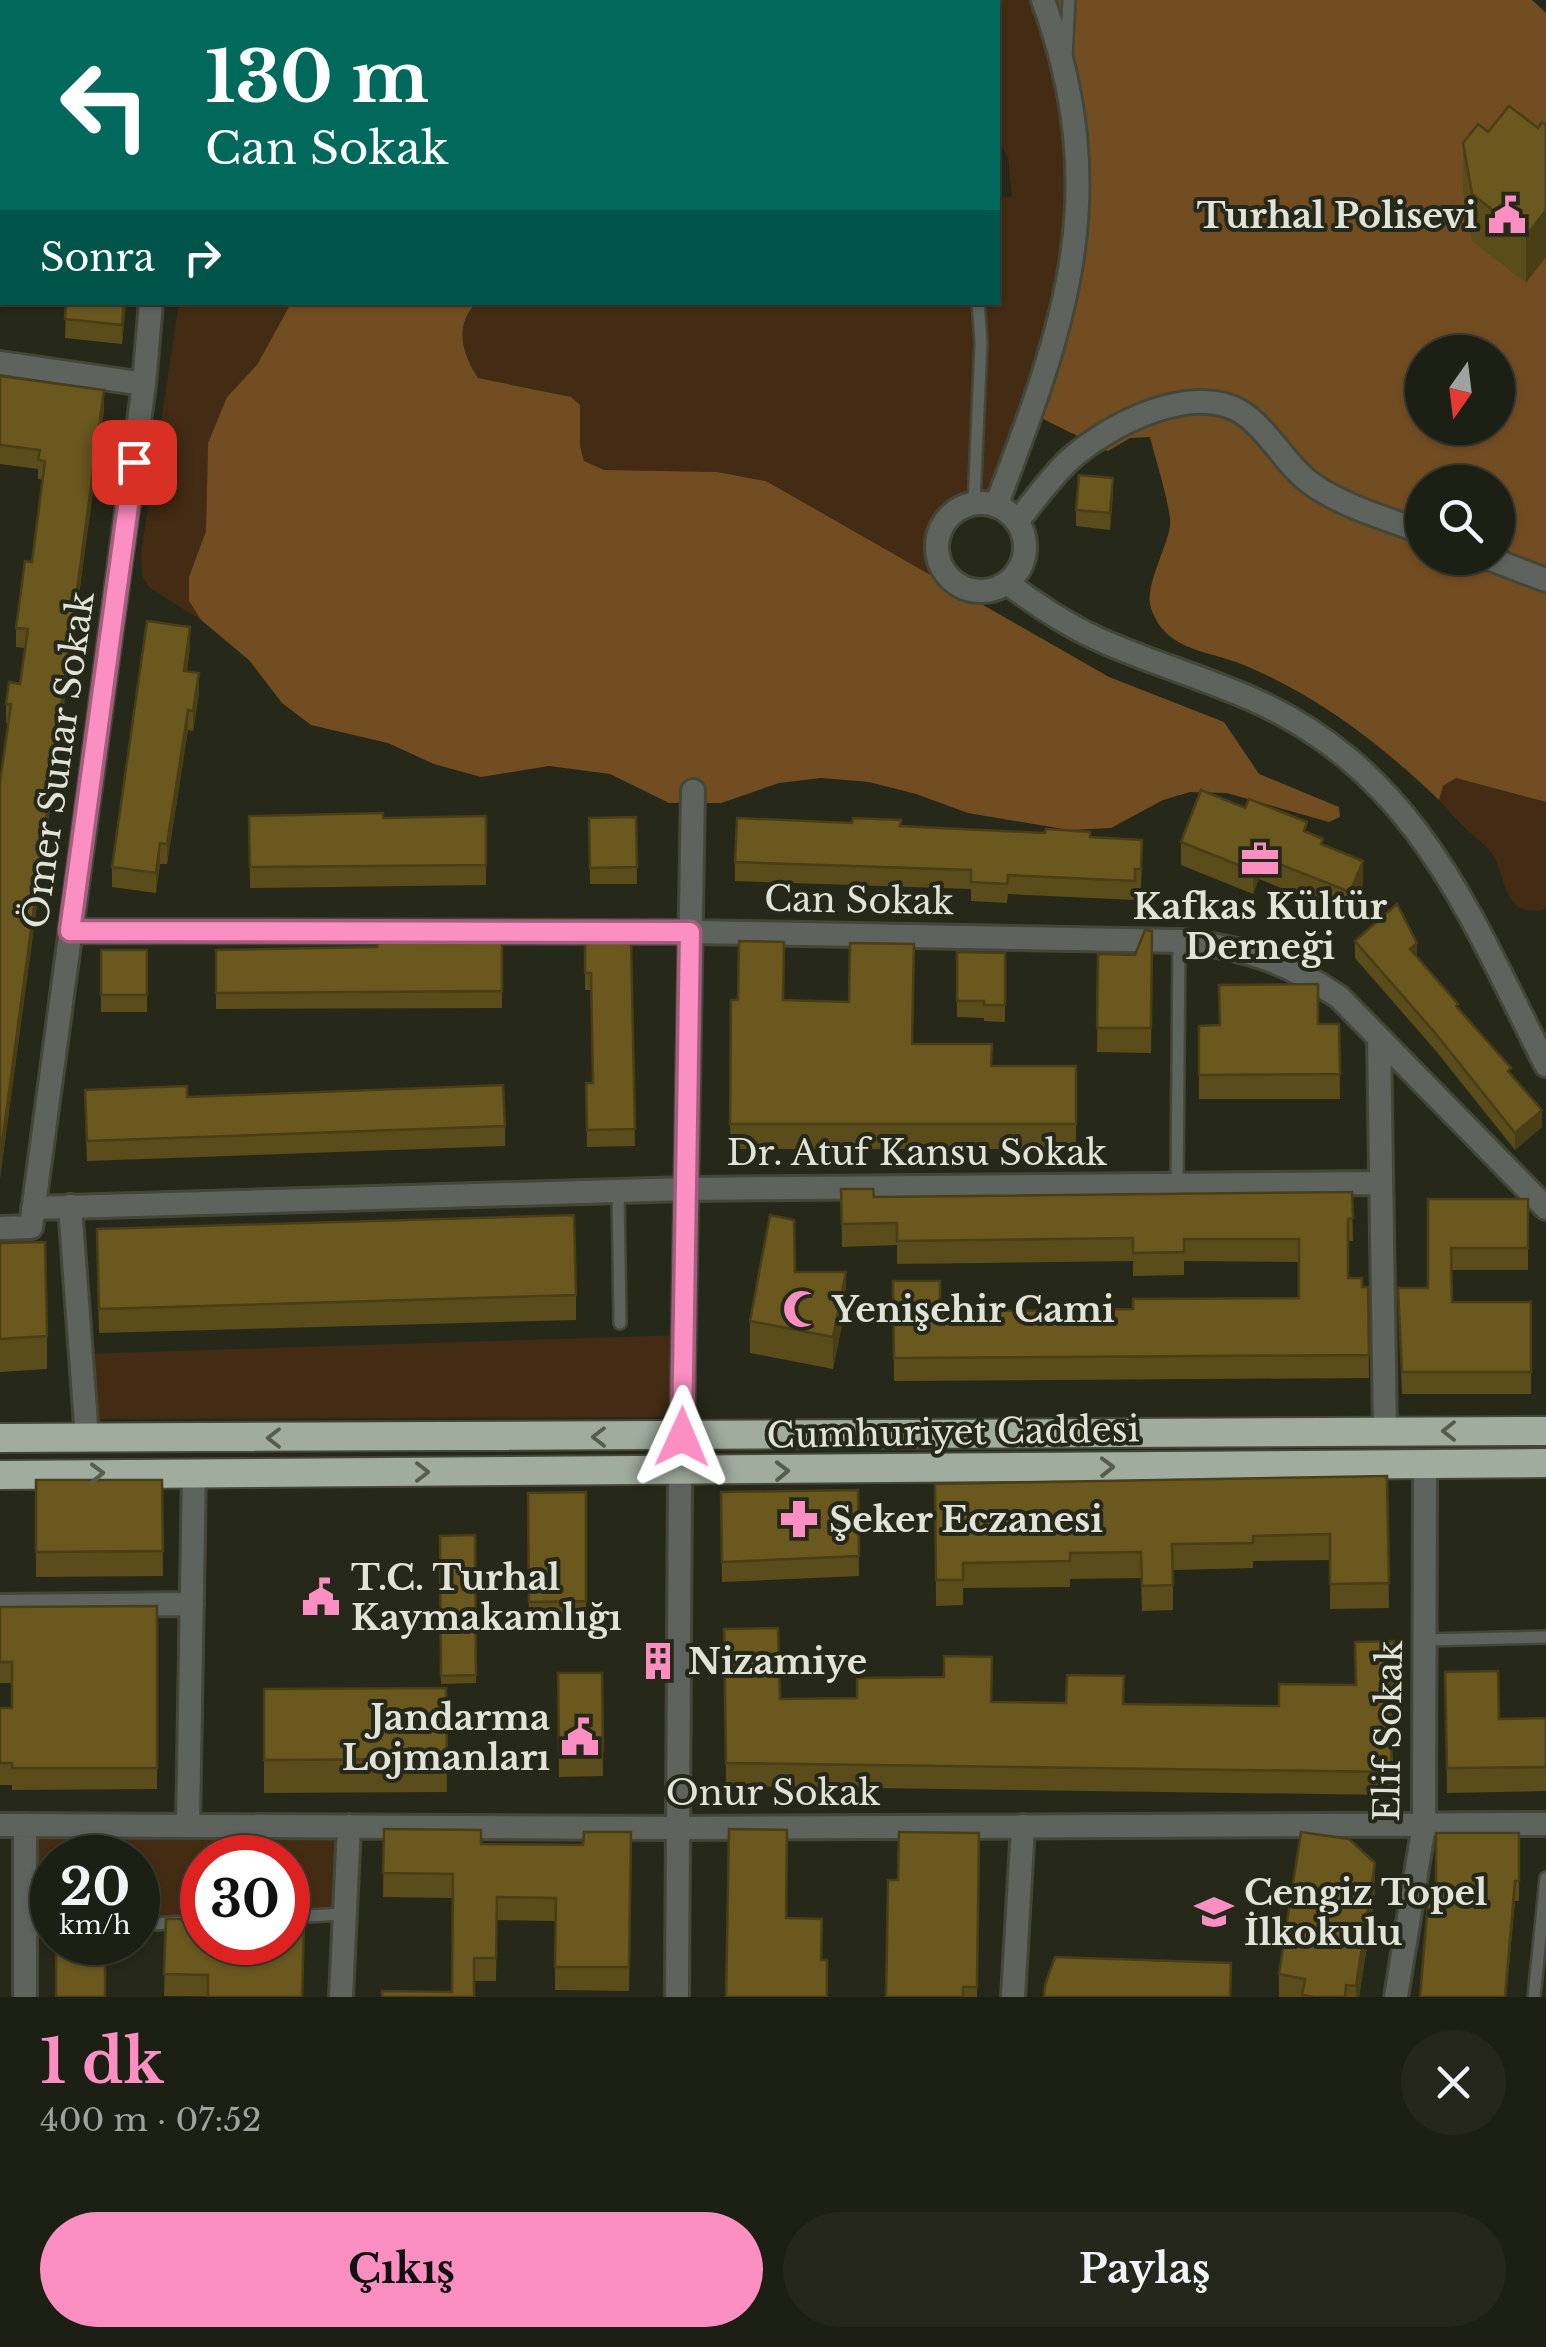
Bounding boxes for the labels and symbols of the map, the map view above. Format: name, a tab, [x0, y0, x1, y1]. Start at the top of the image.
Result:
place label: Turhal Polisevi	[1197, 194, 1477, 237]
public building icon: Turhal Polisevi	[1486, 194, 1528, 236]
north arrow	[1405, 335, 1515, 445]
pin	[92, 420, 177, 505]
street label: Ömer Sunar Sokak	[13, 588, 103, 931]
office icon: Kafkas Kültür Derneği	[1239, 838, 1281, 880]
street label: Can Sokak	[764, 877, 955, 923]
place label: Kafkas Kültür Derneği	[1133, 885, 1388, 968]
street label: Dr. Atuf Kansu Sokak	[727, 1131, 1108, 1174]
mosque icon: Yenişehir Cami	[781, 1288, 823, 1330]
place label: Yenişehir Cami	[831, 1288, 1115, 1331]
position arrow	[630, 1385, 734, 1489]
street label: Cumhuriyet Caddesi	[766, 1407, 1140, 1457]
one-way arrow	[1440, 1420, 1456, 1442]
one-way arrow	[590, 1426, 606, 1448]
one-way arrow	[265, 1427, 280, 1449]
one-way arrow	[1100, 1457, 1116, 1478]
one-way arrow	[776, 1460, 791, 1482]
one-way arrow	[416, 1461, 431, 1483]
one-way arrow	[90, 1463, 106, 1484]
pharmacy icon: Şeker Eczanesi	[778, 1498, 820, 1540]
place label: Şeker Eczanesi	[829, 1498, 1103, 1541]
place label: T.C. Turhal Kaymakamlığı	[351, 1556, 622, 1639]
public building icon: T.C. Turhal Kaymakamlığı	[300, 1576, 342, 1618]
building icon: Nizamiye	[637, 1640, 679, 1682]
place label: Nizamiye	[688, 1640, 867, 1683]
street label: Elif Sokak	[1365, 1640, 1411, 1822]
place label: Jandarma Lojmanları	[342, 1696, 550, 1779]
public building icon: Jandarma Lojmanları	[559, 1716, 601, 1758]
street label: Onur Sokak	[666, 1771, 881, 1814]
speed limit sign: 30	[180, 1835, 310, 1965]
place label: Cengiz Topel İlkokulu	[1244, 1871, 1487, 1954]
school or university icon: Cengiz Topel İlkokulu	[1193, 1891, 1235, 1933]

